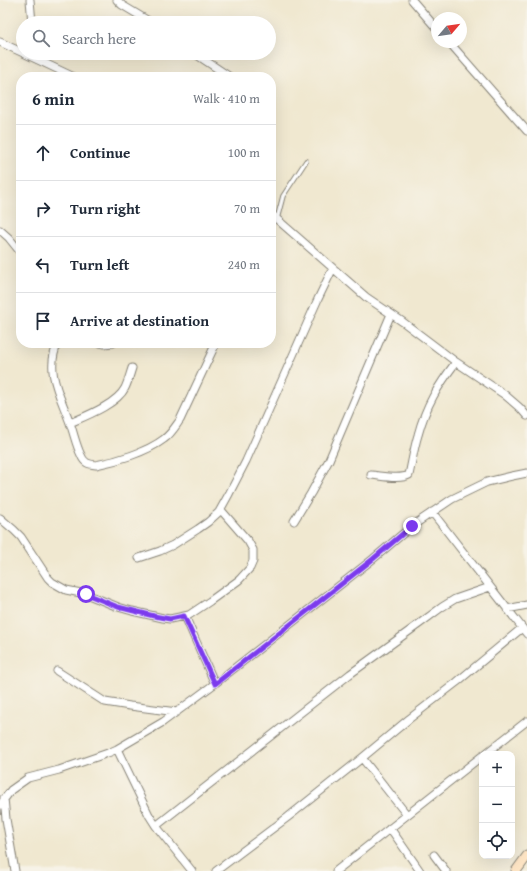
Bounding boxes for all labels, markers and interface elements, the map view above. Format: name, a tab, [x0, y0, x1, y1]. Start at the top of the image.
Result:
north arrow	[431, 12, 467, 48]
search box	[16, 16, 276, 60]
icon: search	[30, 27, 52, 49]
text: Search here	[62, 28, 136, 49]
text: 6 min	[32, 86, 74, 111]
text: Walk · 410 m	[193, 89, 260, 108]
icon: ahead	[32, 142, 54, 164]
text: Continue	[70, 142, 131, 163]
text: 100 m	[228, 143, 260, 162]
icon: right	[32, 198, 54, 220]
text: Turn right	[70, 198, 141, 219]
text: 70 m	[234, 199, 260, 218]
icon: left	[32, 254, 54, 276]
text: Turn left	[70, 254, 129, 275]
text: 240 m	[228, 255, 260, 274]
icon: arrive	[32, 310, 54, 332]
text: Arrive at destination	[70, 310, 209, 331]
route end	[403, 517, 421, 535]
route start	[77, 585, 95, 603]
map controls	[479, 751, 515, 859]
button: +	[479, 751, 515, 787]
button: −	[479, 787, 515, 823]
button: locate	[479, 823, 515, 859]

